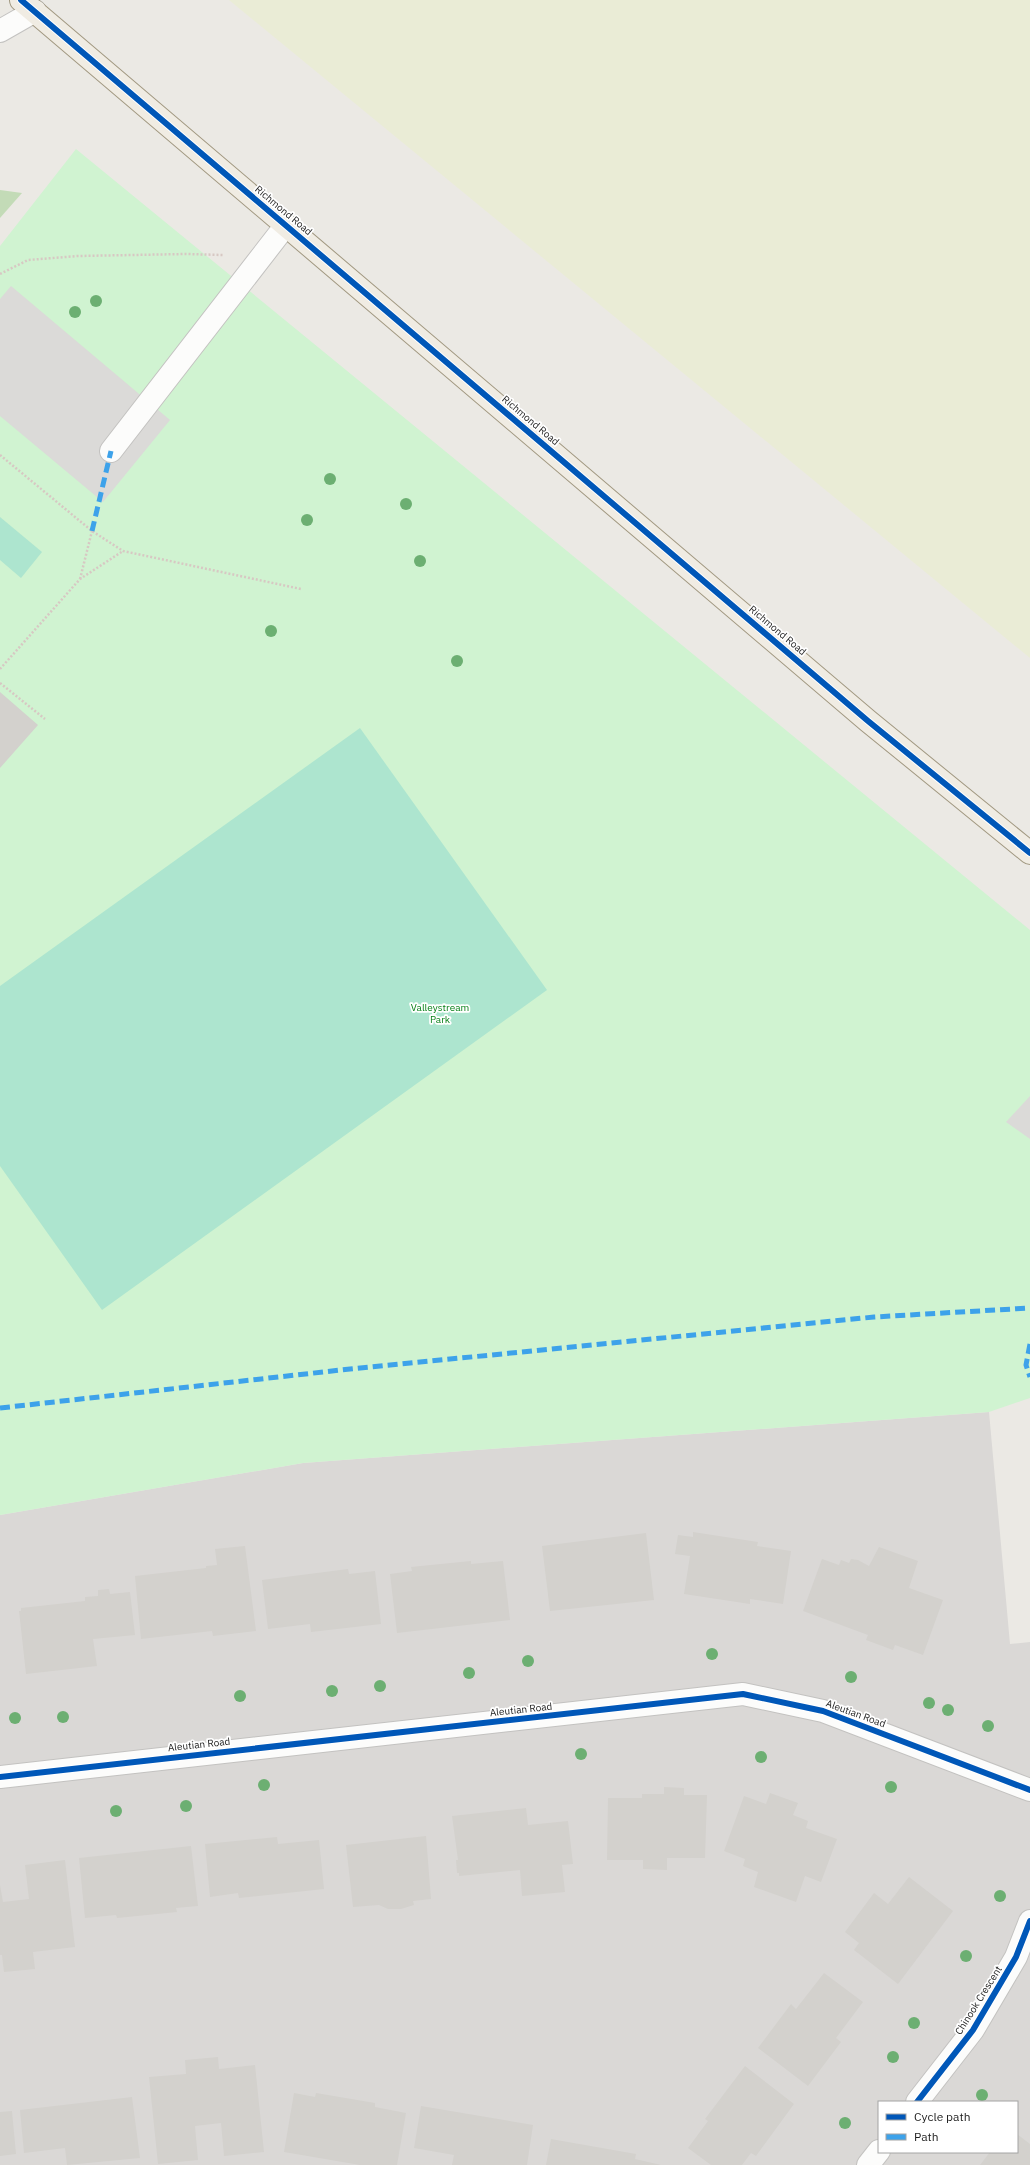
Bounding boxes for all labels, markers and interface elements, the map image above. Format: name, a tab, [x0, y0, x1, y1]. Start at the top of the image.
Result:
street label: Richmond Road	[252, 183, 315, 238]
street label: Richmond Road	[499, 393, 562, 448]
street label: Richmond Road	[746, 603, 809, 658]
park label: Valleystream Park	[411, 1001, 469, 1026]
street label: Aleutian Road	[824, 1697, 888, 1730]
street label: Aleutian Road	[489, 1700, 553, 1719]
street label: Aleutian Road	[167, 1735, 231, 1754]
street label: Chinook Crescent	[952, 1963, 1005, 2037]
legend	[878, 2101, 1018, 2153]
text: Cycle path	[914, 2109, 971, 2124]
text: Path	[914, 2129, 939, 2144]

